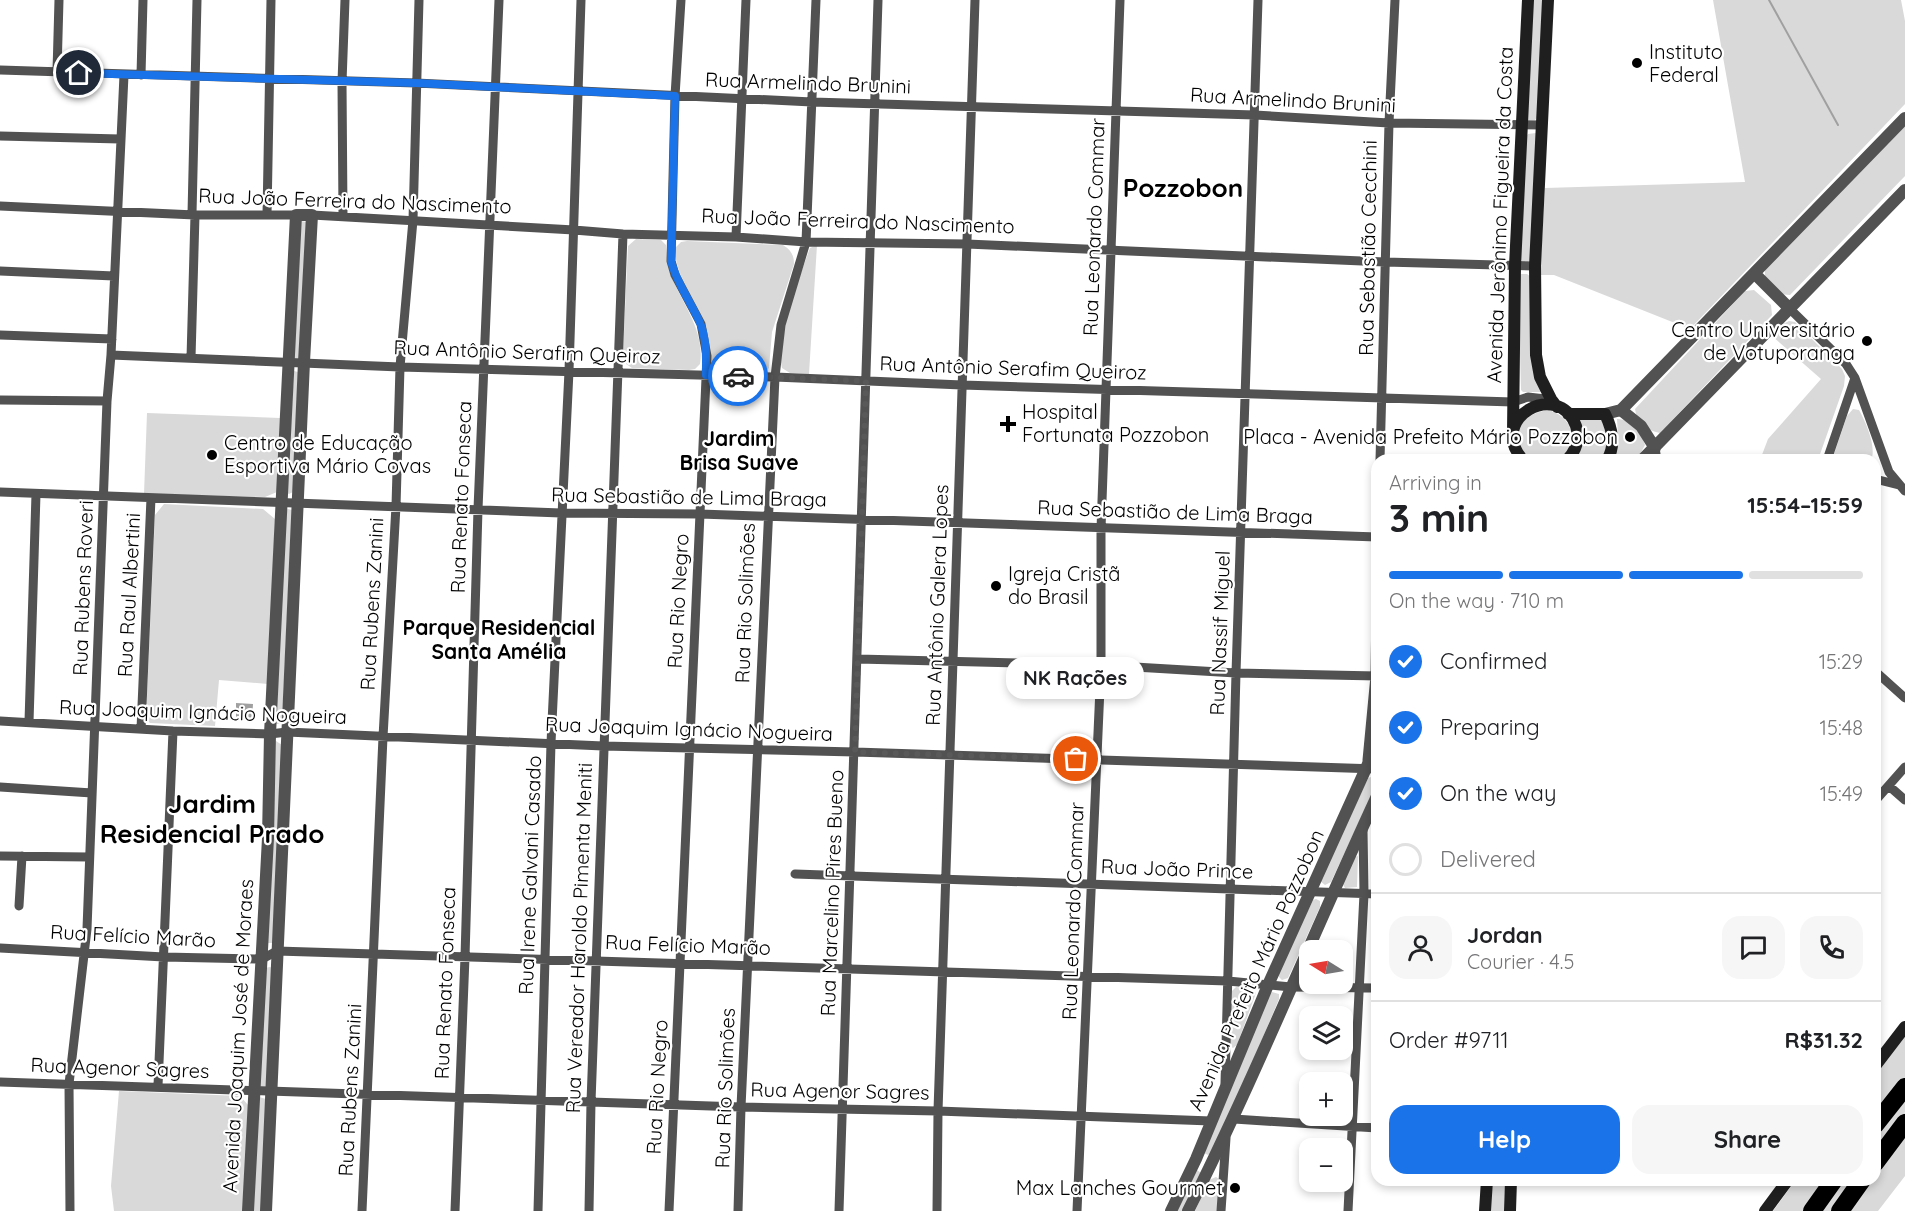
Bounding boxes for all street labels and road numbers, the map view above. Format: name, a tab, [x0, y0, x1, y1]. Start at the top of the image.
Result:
street label: Avenida Jerônimo Figueira da Costa	[1481, 46, 1518, 384]
street label: Rua Armelindo Brunini	[705, 66, 912, 99]
street label: Rua Armelindo Brunini	[1189, 82, 1397, 117]
street label: Rua Leonardo Commar	[1077, 117, 1110, 336]
street label: Rua Sebastião Cecchini	[1353, 140, 1382, 356]
street label: Rua João Ferreira do Nascimento	[198, 183, 512, 218]
street label: Rua João Ferreira do Nascimento	[701, 203, 1015, 238]
street label: Rua Antônio Serafim Queiroz	[393, 334, 661, 369]
street label: Rua Antônio Serafim Queiroz	[879, 350, 1147, 385]
street label: Rua Renato Fonseca	[445, 400, 476, 594]
street label: Rua Sebastião de Lima Braga	[551, 482, 827, 511]
street label: Rua Antônio Galera Lopes	[920, 484, 953, 726]
street label: Rua Sebastião de Lima Braga	[1037, 494, 1313, 529]
street label: Rua Rubens Roveri	[67, 500, 98, 676]
street label: Rua Raul Albertini	[112, 512, 145, 678]
street label: Rua Rubens Zanini	[354, 517, 389, 691]
street label: Rua Rio Solimões	[729, 522, 760, 684]
street label: Rua Rio Negro	[661, 533, 694, 669]
street label: Rua Nassif Miguel	[1204, 550, 1235, 716]
street label: Rua Joaquim Ignácio Nogueira	[59, 694, 347, 729]
street label: Rua Joaquim Ignácio Nogueira	[545, 711, 833, 746]
street label: Rua Irene Galvani Casado	[513, 755, 546, 995]
street label: Rua Vereador Haroldo Pimenta Meniti	[560, 762, 597, 1114]
street label: Rua Marcelino Pires Bueno	[815, 769, 848, 1017]
street label: Rua Leonardo Commar	[1056, 801, 1089, 1020]
street label: Avenida Prefeito Mário Pozzobon	[1182, 825, 1329, 1114]
street label: Rua João Prince	[1100, 853, 1254, 884]
street label: Avenida Joaquim José de Moraes	[217, 878, 258, 1194]
street label: Rua Renato Fonseca	[429, 886, 460, 1080]
street label: Rua Felício Marão	[50, 919, 217, 952]
street label: Rua Felício Marão	[605, 929, 771, 960]
street label: Rua Rubens Zanini	[332, 1003, 367, 1177]
street label: Rua Rio Solimões	[709, 1007, 740, 1169]
street label: Rua Rio Negro	[640, 1019, 673, 1155]
street label: Rua Agenor Sagres	[30, 1052, 210, 1083]
street label: Rua Agenor Sagres	[750, 1076, 930, 1105]

